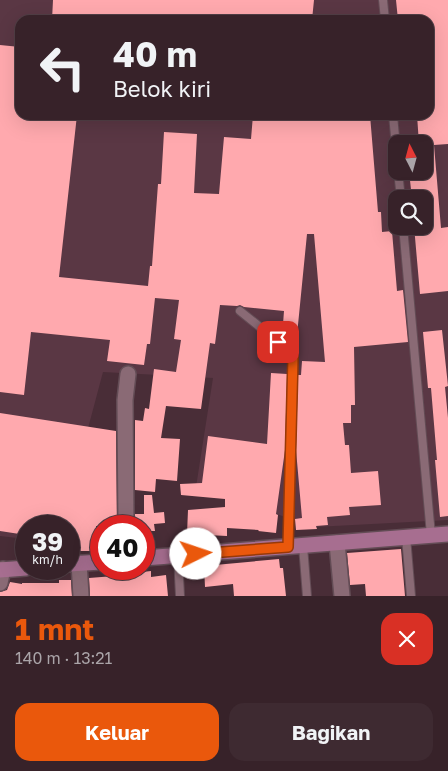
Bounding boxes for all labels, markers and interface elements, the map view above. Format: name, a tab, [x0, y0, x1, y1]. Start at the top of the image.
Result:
text: 40 m	[113, 33, 197, 75]
icon: left	[30, 35, 95, 100]
text: Belok kiri	[113, 75, 211, 102]
north arrow	[388, 135, 432, 180]
map controls	[388, 135, 433, 235]
button: search	[388, 190, 433, 235]
pin	[257, 321, 299, 363]
icon: arrive	[264, 328, 292, 356]
speed limit sign: 40	[90, 515, 155, 580]
text: 39	[32, 526, 63, 557]
position arrow	[169, 527, 221, 579]
text: km/h	[32, 552, 63, 567]
text: 1 mnt	[15, 611, 94, 647]
button: close	[381, 613, 433, 665]
text: 140 m · 13:21	[15, 648, 112, 668]
button: Keluar	[15, 703, 219, 761]
button: Bagikan	[229, 703, 433, 761]

